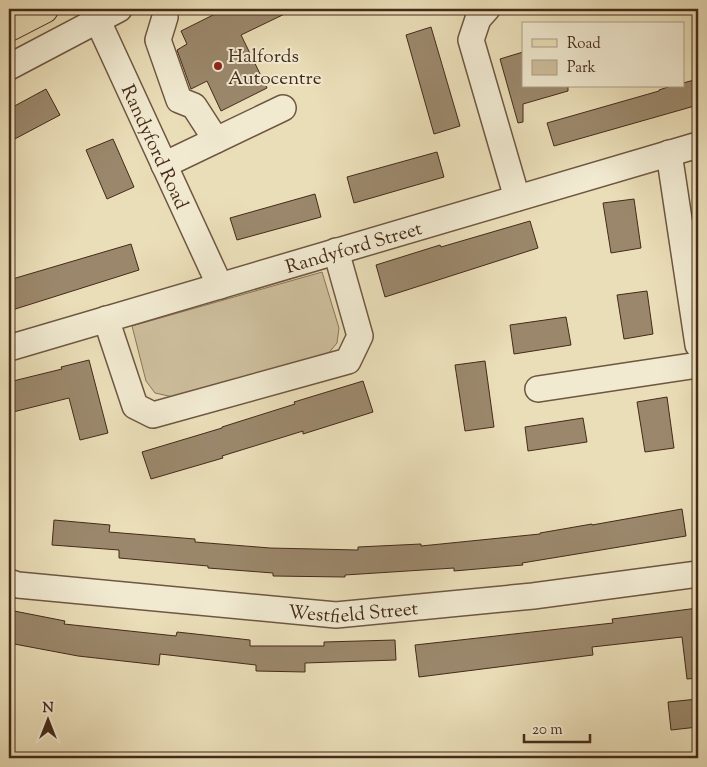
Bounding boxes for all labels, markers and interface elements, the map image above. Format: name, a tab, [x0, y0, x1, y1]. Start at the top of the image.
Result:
legend	[522, 22, 684, 88]
text: Road	[567, 34, 601, 55]
place label: Halfords Autocentre	[228, 44, 322, 93]
text: Park	[567, 58, 596, 79]
marker: Halfords Autocentre	[212, 60, 224, 72]
street label: Randyford Road	[113, 81, 194, 215]
street label: Randyford Street	[283, 216, 426, 282]
street label: Westfield Street	[287, 596, 420, 631]
north arrow	[22, 694, 72, 744]
text: N	[42, 699, 54, 719]
scale bar	[524, 712, 591, 744]
text: 20 m	[532, 720, 563, 741]

